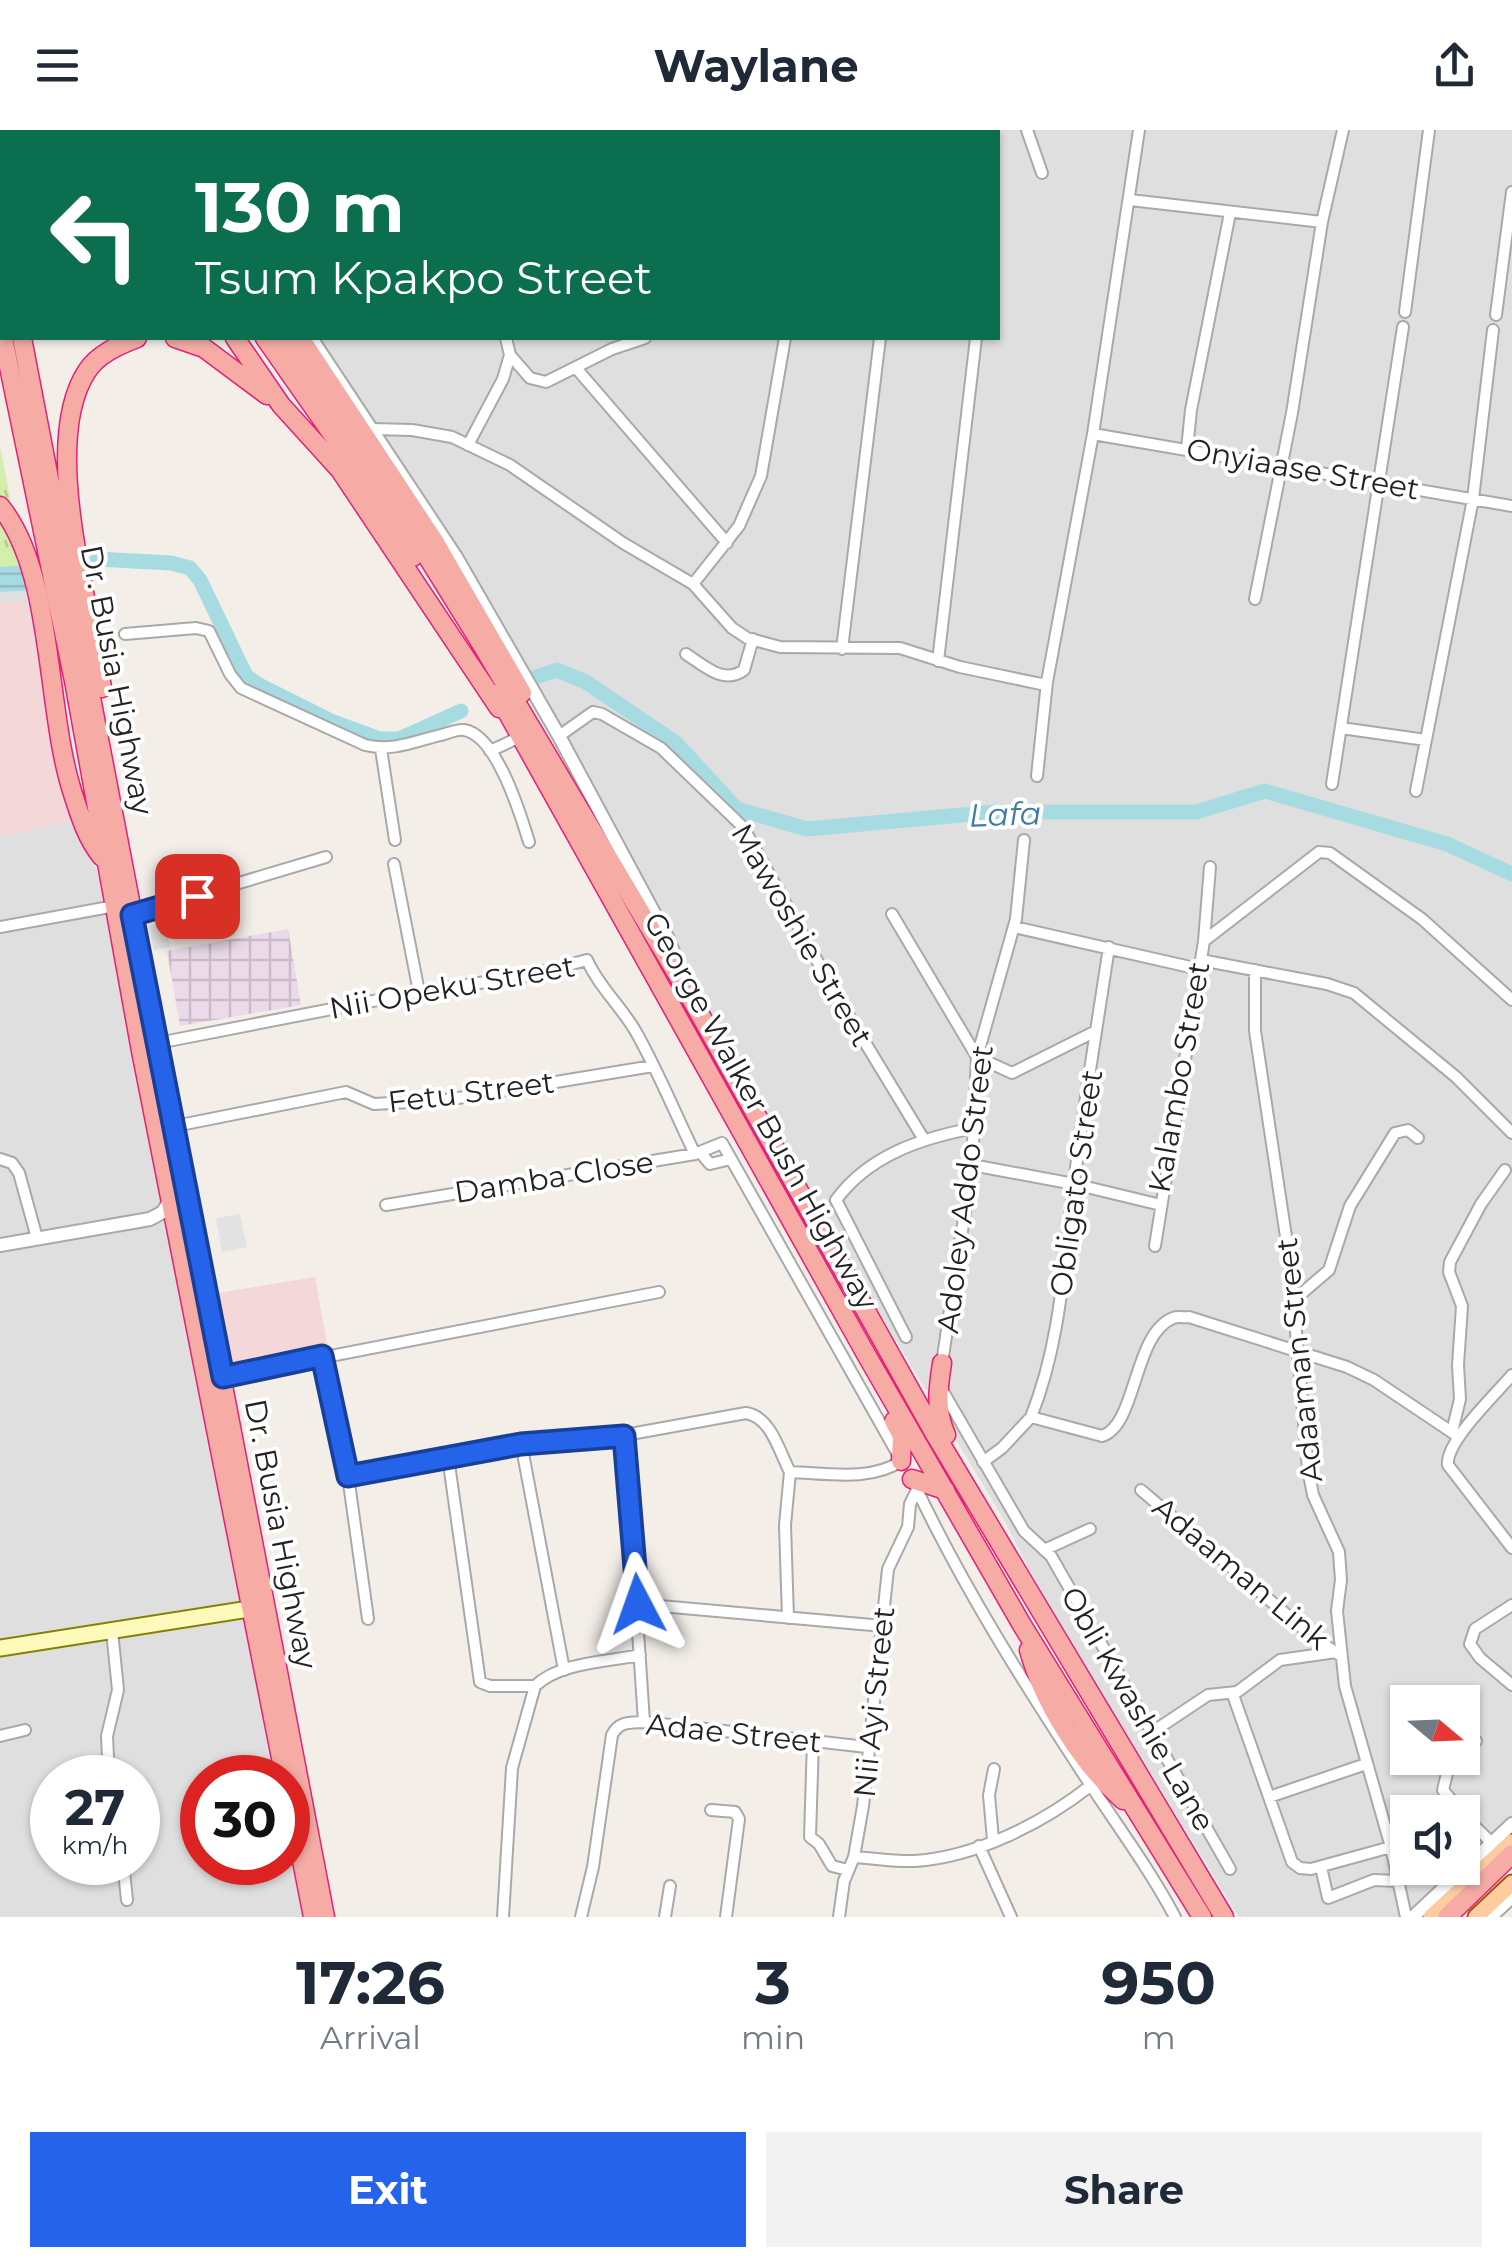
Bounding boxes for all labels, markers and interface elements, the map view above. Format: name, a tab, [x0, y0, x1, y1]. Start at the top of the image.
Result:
icon: menu	[30, 38, 85, 93]
text: Waylane	[653, 38, 859, 93]
icon: share	[1427, 38, 1482, 93]
text: 130 m	[195, 164, 405, 250]
icon: left	[30, 170, 160, 300]
text: Tsum Kpakpo Street	[195, 250, 652, 305]
street label: Onyiaase Street	[1184, 430, 1422, 508]
street label: Dr. Busia Highway	[73, 542, 161, 819]
water label: Lafa	[968, 793, 1042, 835]
street label: Mawoshie Street	[723, 817, 881, 1053]
pin	[155, 854, 240, 939]
icon: arrive	[170, 869, 225, 924]
street label: George Walker Bush Highway	[636, 906, 886, 1317]
street label: Nii Opeku Street	[326, 947, 578, 1027]
street label: Kalambo Street	[1140, 959, 1218, 1195]
street label: Adoley Addo Street	[929, 1043, 1001, 1335]
street label: Fetu Street	[386, 1063, 556, 1121]
street label: Obligato Street	[1042, 1067, 1110, 1299]
street label: Damba Close	[452, 1143, 656, 1211]
street label: Adaaman Street	[1268, 1236, 1330, 1484]
street label: Dr. Busia Highway	[237, 1396, 325, 1673]
street label: Adaaman Link	[1145, 1489, 1337, 1658]
position arrow	[586, 1552, 690, 1656]
street label: Obli Kwashie Lane	[1053, 1580, 1223, 1838]
street label: Nii Ayi Street	[846, 1605, 902, 1799]
north arrow	[1390, 1685, 1480, 1775]
map controls	[1390, 1685, 1480, 1885]
street label: Adae Street	[645, 1705, 823, 1761]
speed limit sign: 30	[180, 1755, 310, 1885]
text: 27	[65, 1777, 125, 1838]
button: sound	[1390, 1795, 1480, 1885]
text: km/h	[62, 1830, 128, 1860]
text: 17:26	[296, 1946, 445, 2019]
text: 3	[755, 1946, 791, 2019]
text: 950	[1101, 1946, 1216, 2019]
text: Arrival	[320, 2018, 421, 2057]
text: min	[741, 2018, 805, 2057]
text: m	[1142, 2018, 1176, 2057]
button: Exit	[30, 2132, 746, 2247]
button: Share	[766, 2132, 1482, 2247]

